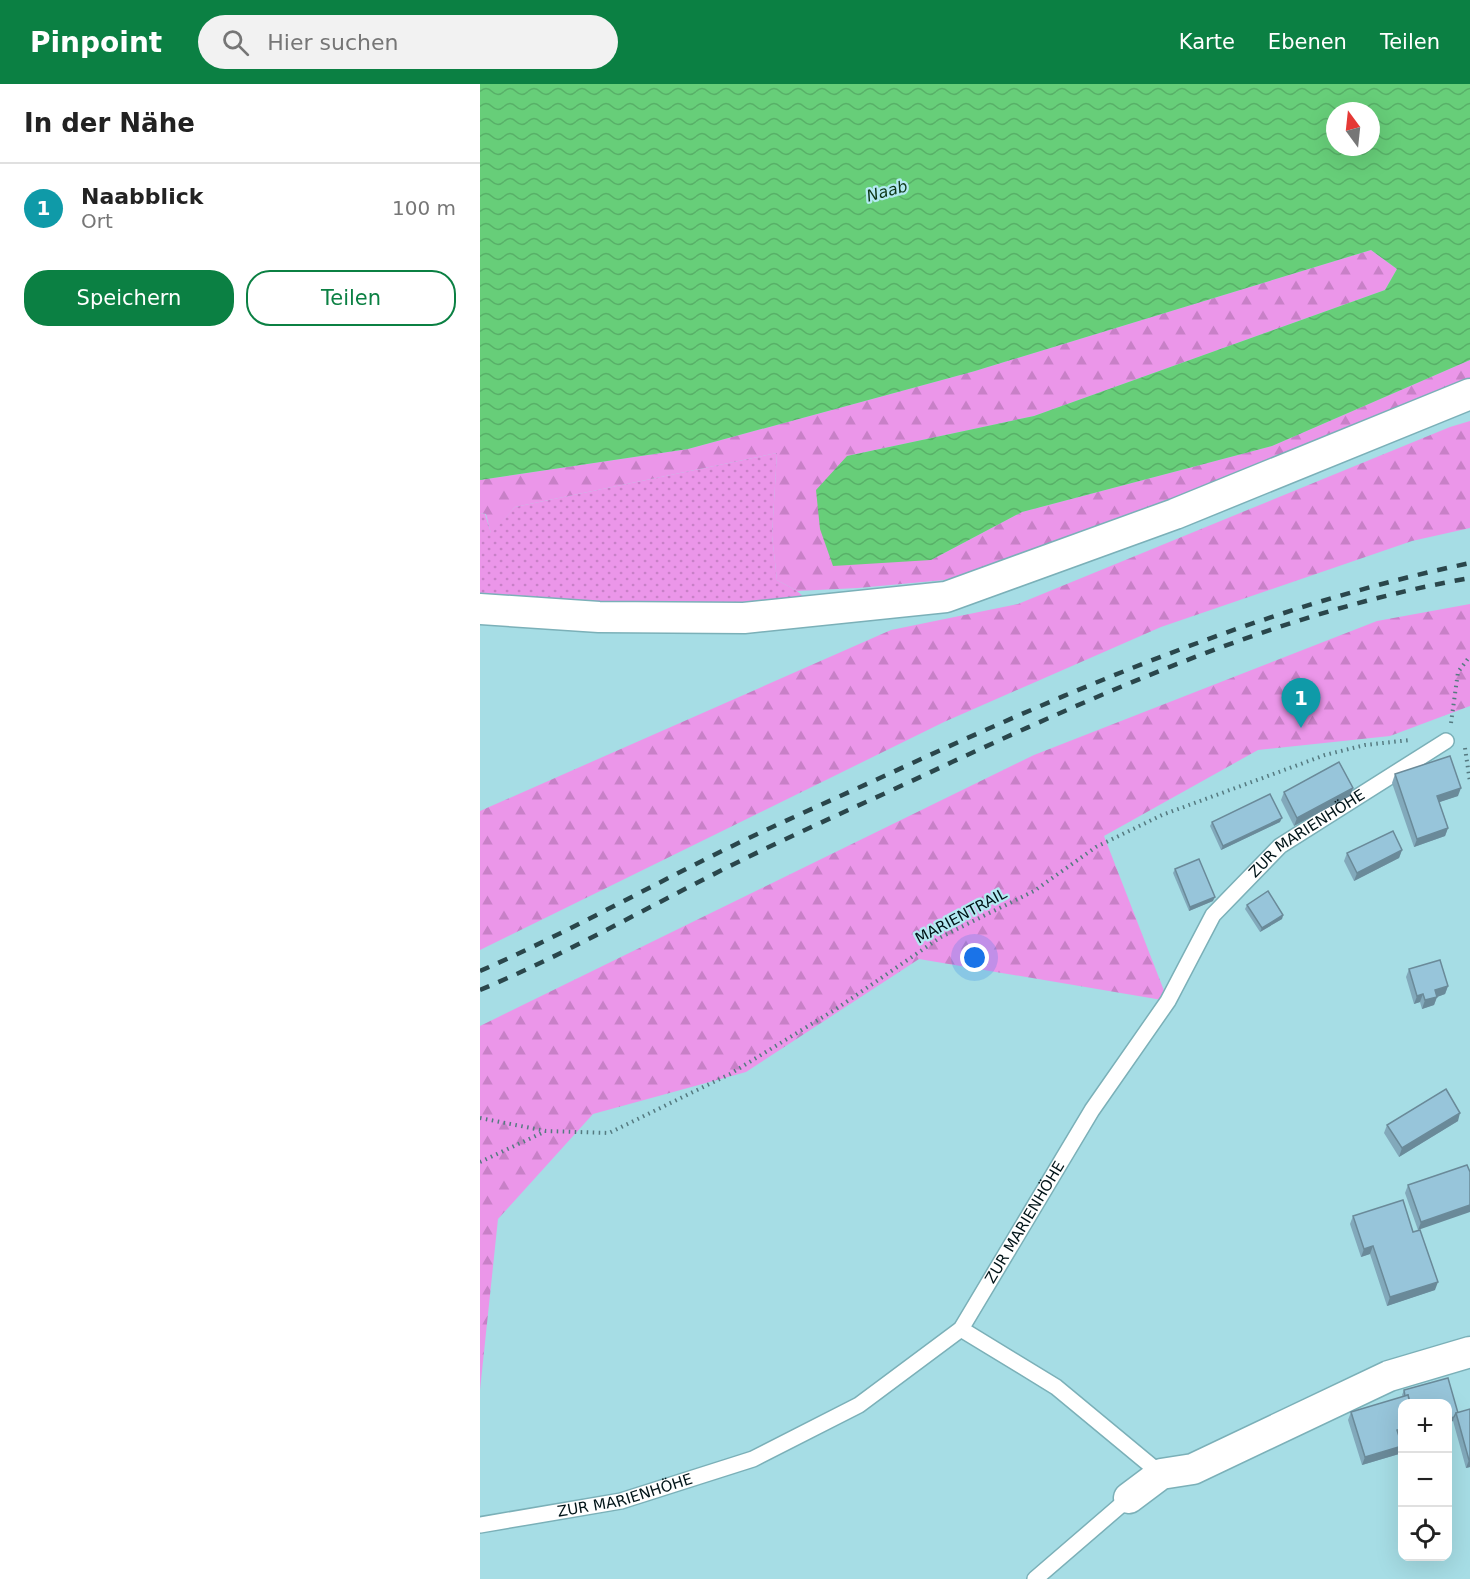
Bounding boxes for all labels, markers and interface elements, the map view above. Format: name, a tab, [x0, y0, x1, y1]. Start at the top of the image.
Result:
search box	[198, 15, 618, 69]
text: Pinpoint	[30, 26, 162, 59]
icon: search	[219, 26, 252, 59]
text: Hier suchen	[267, 30, 398, 55]
text: Karte	[1179, 30, 1235, 54]
text: Ebenen	[1268, 30, 1347, 54]
text: Teilen	[1380, 30, 1440, 54]
north arrow	[1326, 102, 1380, 156]
text: In der Nähe	[24, 108, 195, 138]
water label: Naab	[864, 176, 910, 206]
text: Naabblick	[81, 184, 203, 209]
text: 1	[37, 196, 50, 220]
text: 100 m	[392, 196, 456, 220]
text: Ort	[81, 209, 113, 233]
button: Speichern	[24, 270, 234, 326]
button: Teilen	[246, 270, 456, 326]
pin: 1	[1282, 678, 1320, 728]
street label: ZUR MARIENHÖHE	[1245, 786, 1368, 881]
street label: MARIENTRAIL	[912, 884, 1010, 948]
your location	[960, 943, 989, 972]
street label: ZUR MARIENHÖHE	[981, 1158, 1068, 1287]
map controls	[1398, 1399, 1452, 1561]
button: +	[1398, 1399, 1452, 1453]
button: −	[1398, 1453, 1452, 1507]
street label: ZUR MARIENHÖHE	[556, 1470, 695, 1521]
button: locate	[1398, 1507, 1452, 1561]

